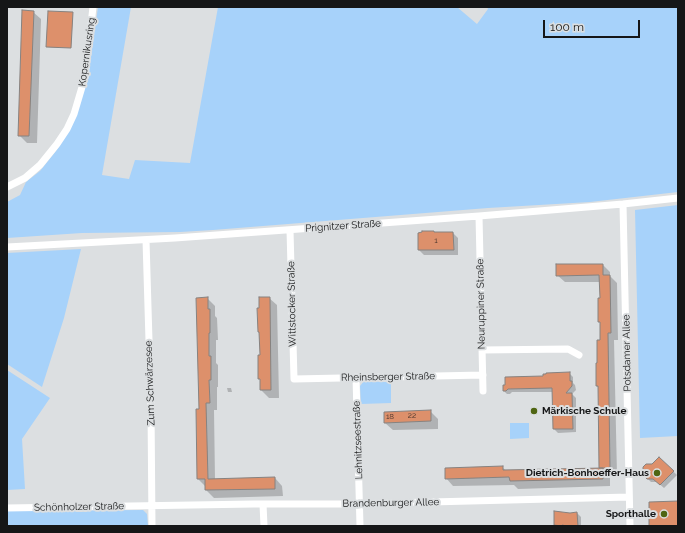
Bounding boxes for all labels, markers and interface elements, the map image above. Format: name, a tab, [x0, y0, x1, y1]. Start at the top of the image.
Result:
scale bar	[545, 12, 642, 38]
street label: Kopernikusring	[76, 17, 98, 87]
text: 100 m	[550, 20, 584, 34]
street label: Prignitzer Straße	[305, 217, 381, 235]
house number: 1	[434, 236, 438, 246]
street label: Neuruppiner Straße	[474, 258, 488, 350]
street label: Wittstocker Straße	[285, 261, 299, 347]
street label: Potsdamer Allee	[620, 314, 634, 392]
street label: Zum Schwärzesee	[143, 340, 157, 426]
street label: Rheinsberger Straße	[341, 370, 435, 384]
street label: Lehnitzseestraße	[351, 400, 365, 480]
place label: Märkische Schule	[542, 405, 626, 417]
marker: Märkische Schule	[529, 406, 539, 416]
house number: 22	[408, 411, 416, 421]
house number: 18	[386, 412, 394, 422]
place label: Dietrich-Bonhoeffer-Haus	[526, 467, 649, 479]
marker: Dietrich-Bonhoeffer-Haus	[652, 468, 662, 478]
street label: Brandenburger Allee	[342, 496, 440, 510]
street label: Schönholzer Straße	[34, 500, 124, 514]
place label: Sporthalle	[606, 508, 656, 520]
marker: Sporthalle	[659, 509, 669, 519]

